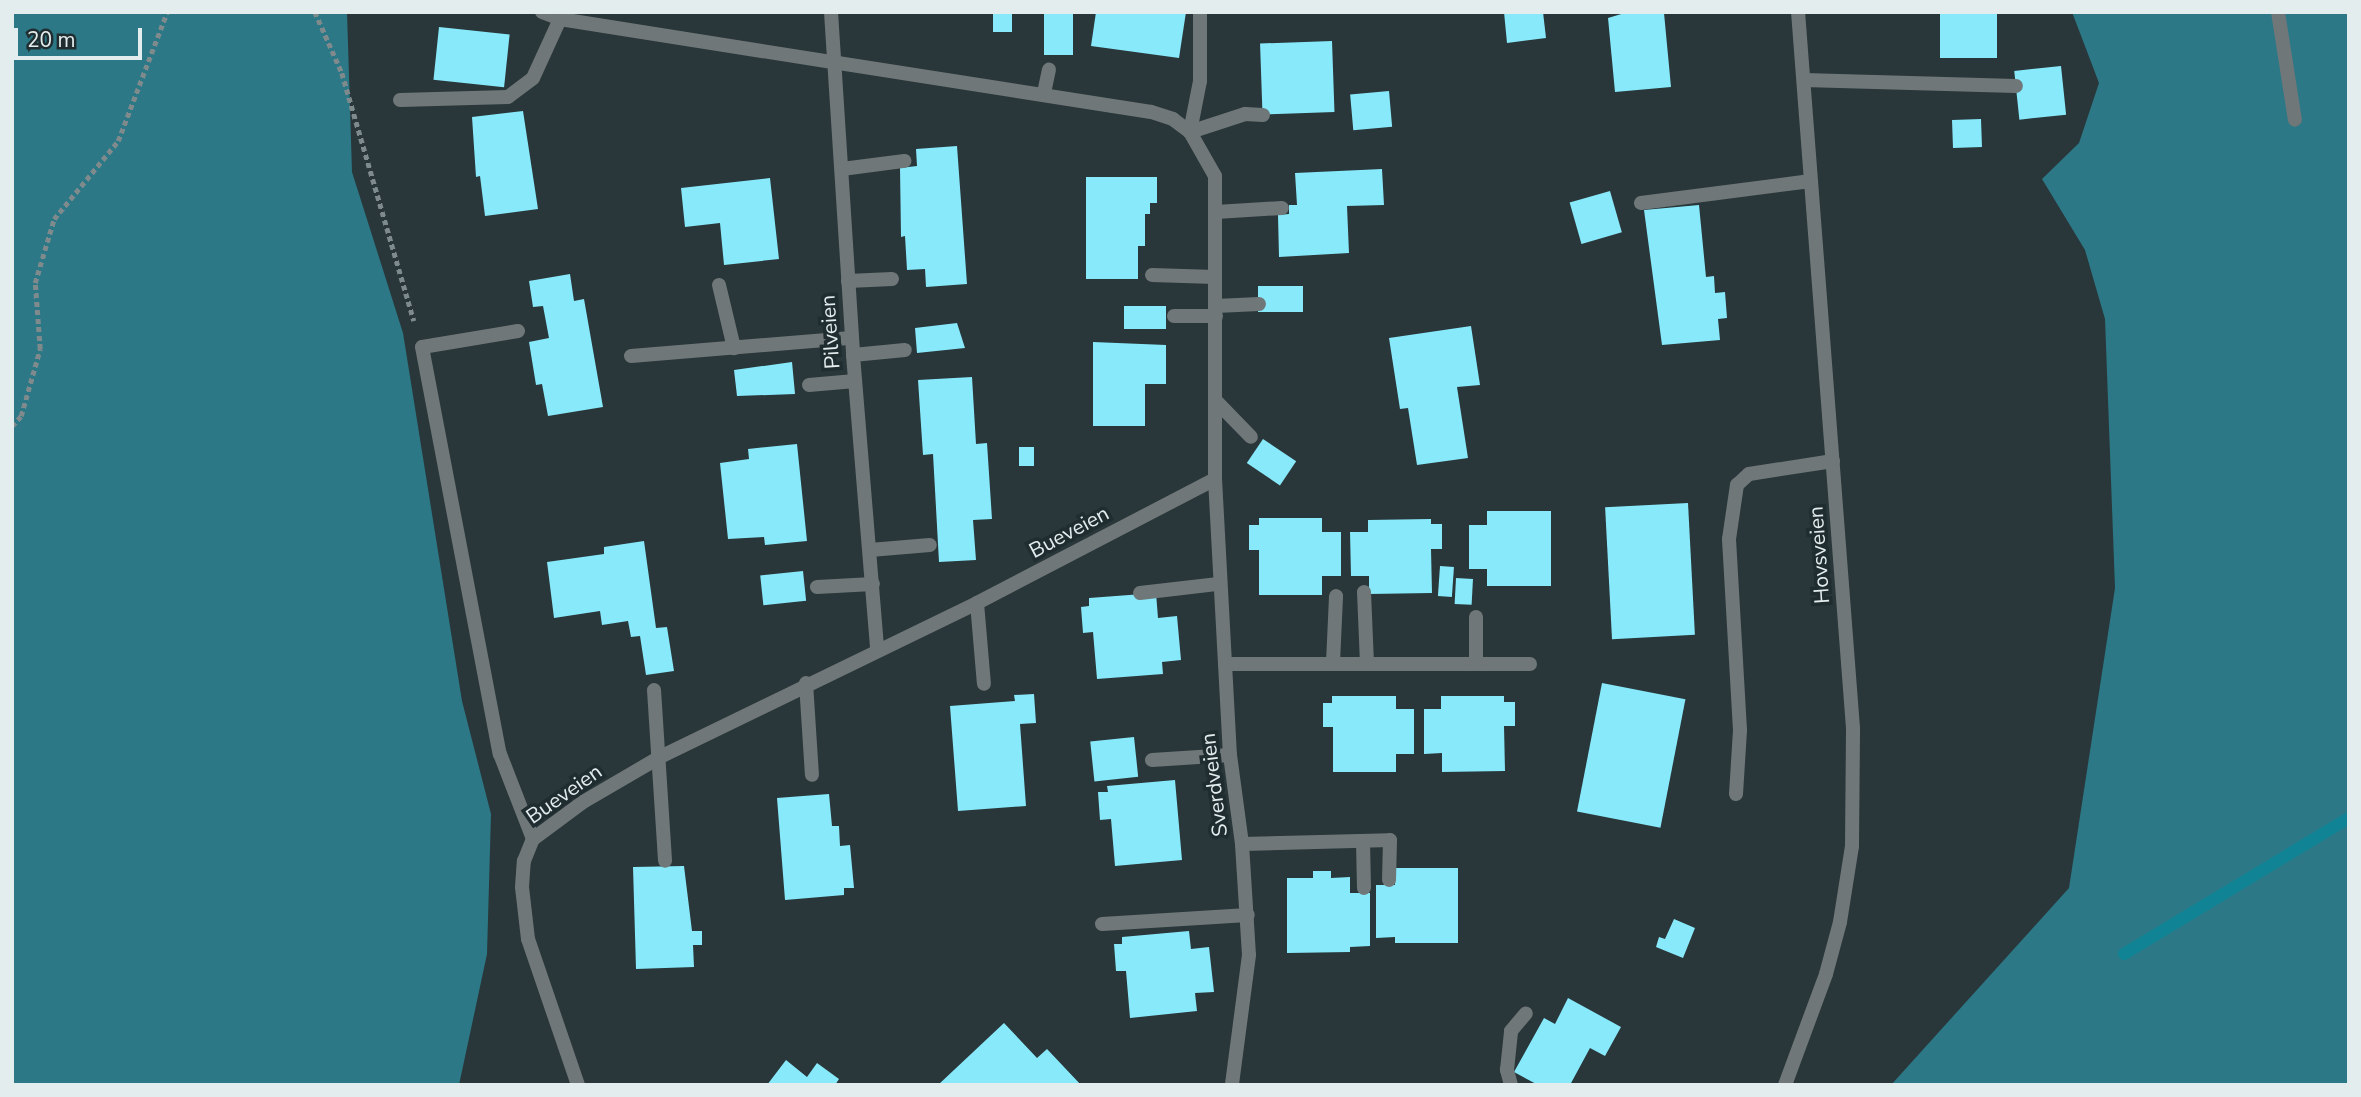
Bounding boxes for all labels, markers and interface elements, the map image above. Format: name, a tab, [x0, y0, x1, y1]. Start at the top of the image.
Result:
scale bar	[18, 14, 145, 58]
text: 20 m	[27, 26, 76, 54]
street label: Pilveien	[815, 294, 845, 370]
street label: Bueveien	[1025, 500, 1113, 564]
street label: Hovsveien	[1803, 505, 1835, 605]
street label: Sverdveien	[1195, 732, 1233, 838]
street label: Bueveien	[521, 759, 607, 829]

